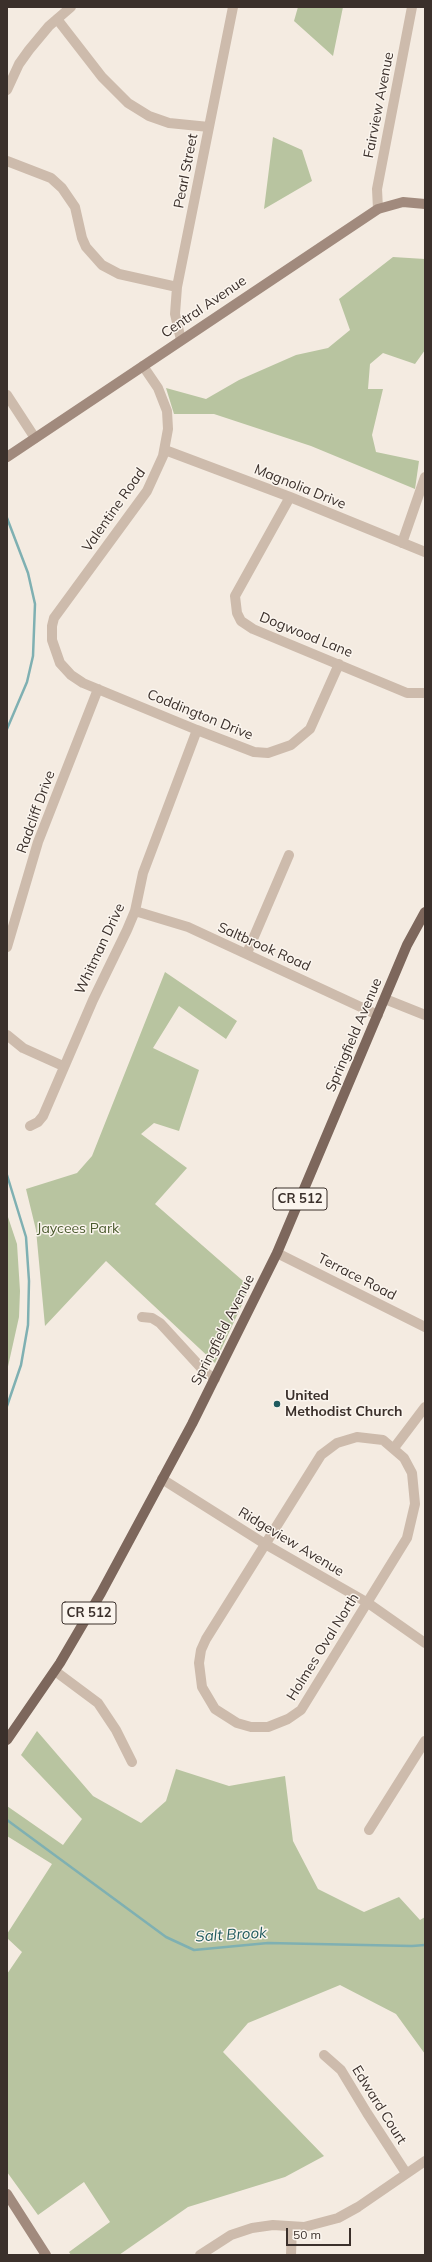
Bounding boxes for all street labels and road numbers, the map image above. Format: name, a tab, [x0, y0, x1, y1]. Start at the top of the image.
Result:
street label: Fairview Avenue	[360, 51, 398, 159]
street label: Pearl Street	[171, 132, 201, 210]
street label: Central Avenue	[158, 272, 250, 342]
street label: Magnolia Drive	[252, 461, 348, 513]
street label: Valentine Road	[79, 465, 149, 555]
street label: Dogwood Lane	[257, 609, 355, 661]
street label: Coddington Drive	[145, 686, 255, 744]
street label: Radcliff Drive	[13, 768, 59, 856]
street label: Whitman Drive	[72, 901, 128, 997]
street label: Saltbrook Road	[215, 919, 313, 975]
street label: Springfield Avenue	[322, 976, 386, 1094]
road number: CR 512	[273, 1188, 327, 1210]
street label: Terrace Road	[315, 1250, 399, 1304]
street label: Springfield Avenue	[188, 1272, 258, 1388]
street label: Ridgeview Avenue	[235, 1504, 347, 1580]
street label: Holmes Oval North	[283, 1590, 363, 1704]
road number: CR 512	[62, 1602, 116, 1624]
street label: Edward Court	[348, 2063, 410, 2147]

